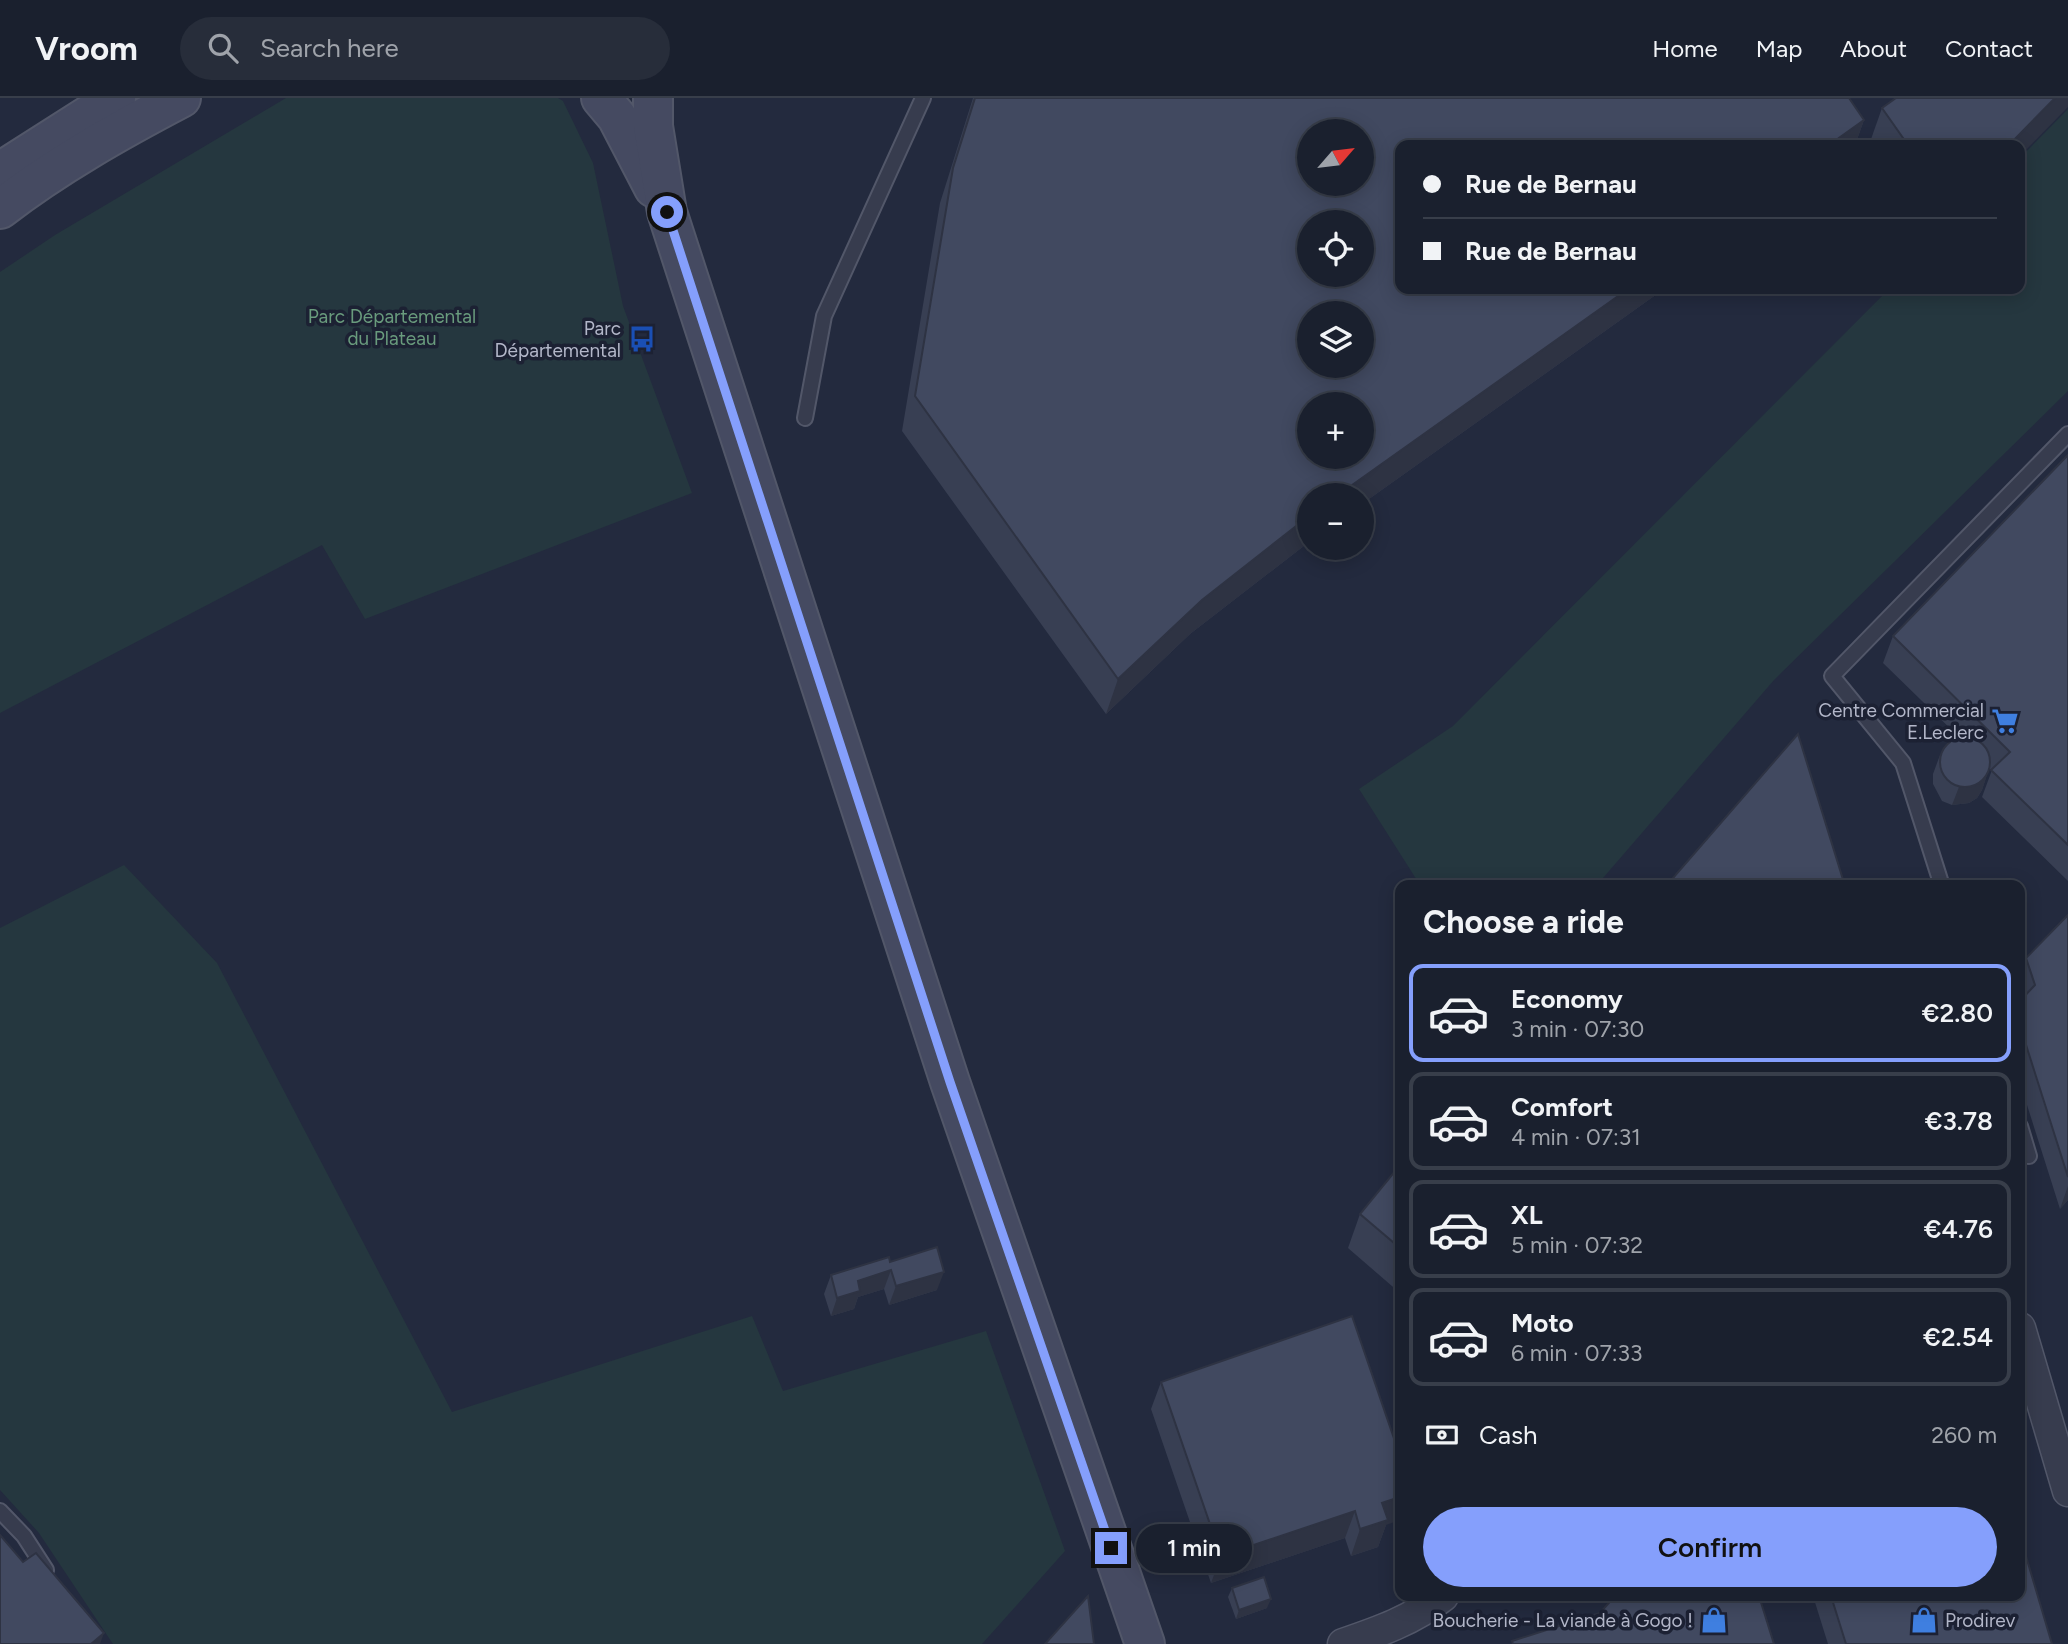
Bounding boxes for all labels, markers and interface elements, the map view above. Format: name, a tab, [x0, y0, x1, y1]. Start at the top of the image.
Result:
search box	[180, 17, 670, 80]
text: Vroom	[35, 29, 138, 68]
icon: search	[204, 29, 242, 67]
text: Search here	[260, 32, 399, 64]
text: Home	[1652, 34, 1718, 63]
text: Map	[1756, 34, 1802, 63]
text: About	[1840, 34, 1907, 63]
text: Contact	[1945, 34, 2033, 63]
north arrow	[1297, 119, 1374, 196]
map controls	[1297, 119, 1374, 560]
text: Rue de Bernau	[1465, 168, 1637, 200]
route start	[651, 196, 683, 228]
button: locate	[1297, 210, 1374, 287]
text: Rue de Bernau	[1465, 235, 1637, 267]
button: layers	[1297, 301, 1374, 378]
park label: Parc Départemental du Plateau	[308, 305, 476, 350]
place label: Parc Départemental	[495, 317, 621, 362]
bus stop icon: Parc Départemental	[627, 324, 657, 354]
button: +	[1297, 392, 1374, 469]
button: −	[1297, 483, 1374, 560]
place label: Centre Commercial E.Leclerc	[1818, 699, 1984, 744]
supermarket icon: Centre Commercial E.Leclerc	[1990, 706, 2020, 736]
text: Choose a ride	[1423, 903, 1624, 941]
icon: car	[1427, 982, 1490, 1045]
text: Economy	[1511, 983, 1623, 1015]
text: €2.80	[1922, 997, 1993, 1029]
text: 3 min · 07:30	[1511, 1015, 1644, 1043]
icon: car	[1427, 1090, 1490, 1153]
text: Comfort	[1511, 1091, 1613, 1123]
text: €3.78	[1925, 1105, 1993, 1137]
text: 4 min · 07:31	[1511, 1123, 1641, 1151]
icon: car	[1427, 1198, 1490, 1261]
text: XL	[1511, 1199, 1543, 1231]
text: €4.76	[1924, 1213, 1993, 1245]
text: 5 min · 07:32	[1511, 1231, 1643, 1259]
icon: car	[1427, 1306, 1490, 1369]
text: Moto	[1511, 1307, 1574, 1339]
text: €2.54	[1923, 1321, 1993, 1353]
text: 6 min · 07:33	[1511, 1339, 1643, 1367]
icon: cash	[1423, 1416, 1461, 1454]
text: Cash	[1479, 1419, 1538, 1451]
text: 260 m	[1931, 1421, 1997, 1449]
button: Confirm	[1423, 1507, 1997, 1587]
callout: 1 min	[1136, 1524, 1251, 1572]
route end	[1095, 1532, 1127, 1564]
text: 1 min	[1167, 1534, 1221, 1562]
shop icon: Boucherie - La viande à Gogo !	[1699, 1605, 1729, 1635]
shop icon: Prodirev	[1909, 1605, 1939, 1635]
place label: Boucherie - La viande à Gogo !	[1433, 1609, 1693, 1632]
place label: Prodirev	[1945, 1609, 2015, 1632]

